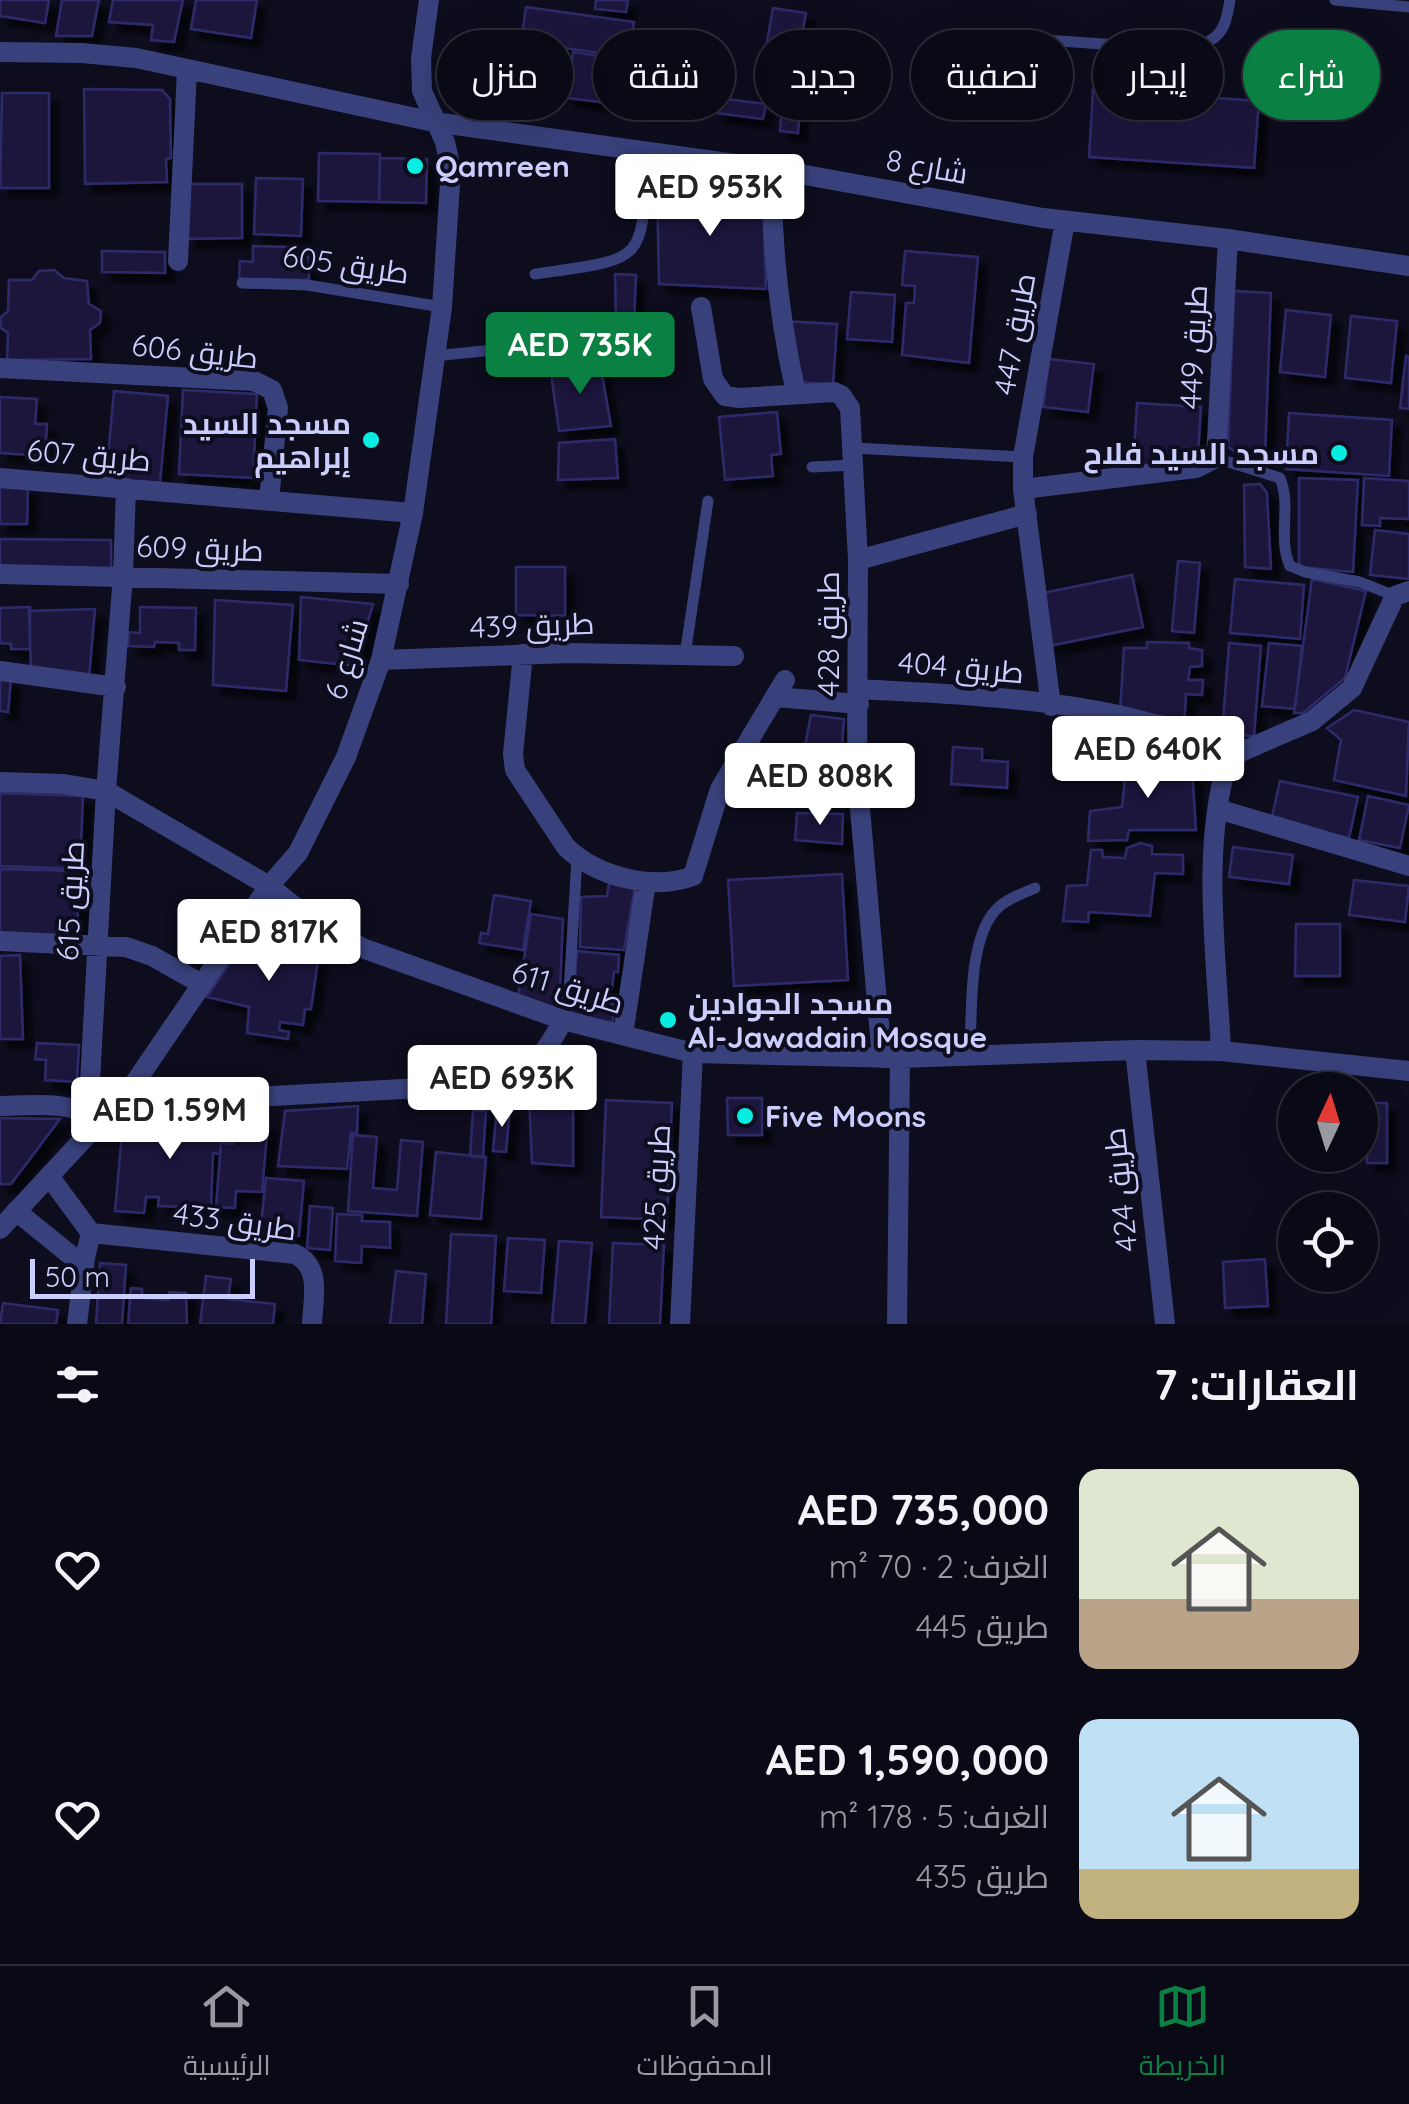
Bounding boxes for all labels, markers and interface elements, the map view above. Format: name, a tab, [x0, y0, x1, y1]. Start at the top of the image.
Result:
chip: منزل	[437, 30, 573, 120]
chip: شقة	[593, 30, 735, 120]
chip: جديد	[755, 30, 891, 120]
chip: تصفية	[911, 30, 1073, 120]
chip: إيجار	[1093, 30, 1223, 120]
chip: شراء	[1243, 30, 1380, 120]
street label: شارع 8	[883, 140, 971, 194]
place label: Qamreen	[435, 147, 570, 185]
pin: AED 953K	[607, 154, 813, 239]
marker: Qamreen	[404, 155, 426, 177]
text: AED 953K	[637, 166, 783, 206]
street label: طريق 605	[280, 236, 412, 292]
street label: طريق 447	[985, 270, 1043, 398]
street label: طريق 449	[1171, 284, 1215, 410]
pin: AED 735K	[477, 312, 683, 397]
text: AED 735K	[508, 324, 652, 364]
street label: طريق 606	[130, 325, 260, 377]
place label: مسجد السيد إبراهيم	[183, 404, 351, 478]
marker: مسجد السيد إبراهيم	[360, 429, 382, 451]
street label: طريق 607	[25, 431, 153, 479]
place label: مسجد السيد فلاح	[1084, 434, 1319, 474]
marker: مسجد السيد فلاح	[1328, 442, 1350, 464]
street label: طريق 609	[136, 527, 264, 569]
street label: طريق 428	[809, 571, 847, 697]
street label: طريق 439	[469, 604, 595, 646]
street label: شارع 6	[316, 614, 378, 705]
street label: طريق 404	[896, 643, 1026, 691]
pin: AED 640K	[1045, 716, 1251, 801]
text: AED 640K	[1074, 728, 1222, 768]
pin: AED 808K	[717, 743, 923, 828]
text: AED 808K	[747, 755, 893, 795]
street label: طريق 615	[48, 840, 92, 962]
pin: AED 817K	[166, 899, 372, 984]
text: AED 817K	[199, 911, 339, 951]
street label: طريق 611	[507, 952, 629, 1022]
place label: مسجد الجوادين Al-Jawadain Mosque	[688, 984, 987, 1056]
marker: مسجد الجوادين Al-Jawadain Mosque	[657, 1009, 679, 1031]
pin: AED 693K	[399, 1045, 605, 1130]
text: AED 693K	[430, 1057, 574, 1097]
north arrow	[1278, 1072, 1378, 1172]
map controls	[1278, 1072, 1378, 1292]
pin: AED 1.59M	[56, 1077, 284, 1162]
text: AED 1.59M	[93, 1089, 247, 1129]
place label: Five Moons	[765, 1097, 926, 1135]
marker: Five Moons	[734, 1105, 756, 1127]
street label: طريق 425	[634, 1123, 678, 1251]
street label: طريق 424	[1095, 1126, 1145, 1254]
button: locate	[1278, 1192, 1378, 1292]
street label: طريق 433	[171, 1194, 299, 1248]
scale bar	[30, 1254, 255, 1298]
text: 50 m	[45, 1259, 110, 1294]
icon: filters	[50, 1357, 105, 1412]
text: العقارات: 7	[1154, 1358, 1359, 1411]
text: AED 735,000	[798, 1483, 1049, 1536]
icon: home	[1159, 1509, 1279, 1629]
icon: heart	[50, 1542, 105, 1597]
text: الغرف: 2 · 70 m²	[829, 1546, 1049, 1586]
text: طريق 445	[916, 1606, 1049, 1646]
text: AED 1,590,000	[766, 1733, 1049, 1786]
icon: home	[1159, 1759, 1279, 1879]
icon: heart	[50, 1792, 105, 1847]
text: الغرف: 5 · 178 m²	[819, 1796, 1049, 1836]
text: طريق 435	[916, 1856, 1049, 1896]
tab: الرئيسية	[183, 1979, 271, 2091]
tab: المحفوظات	[637, 1979, 773, 2091]
tab: الخريطة	[1139, 1979, 1226, 2091]

